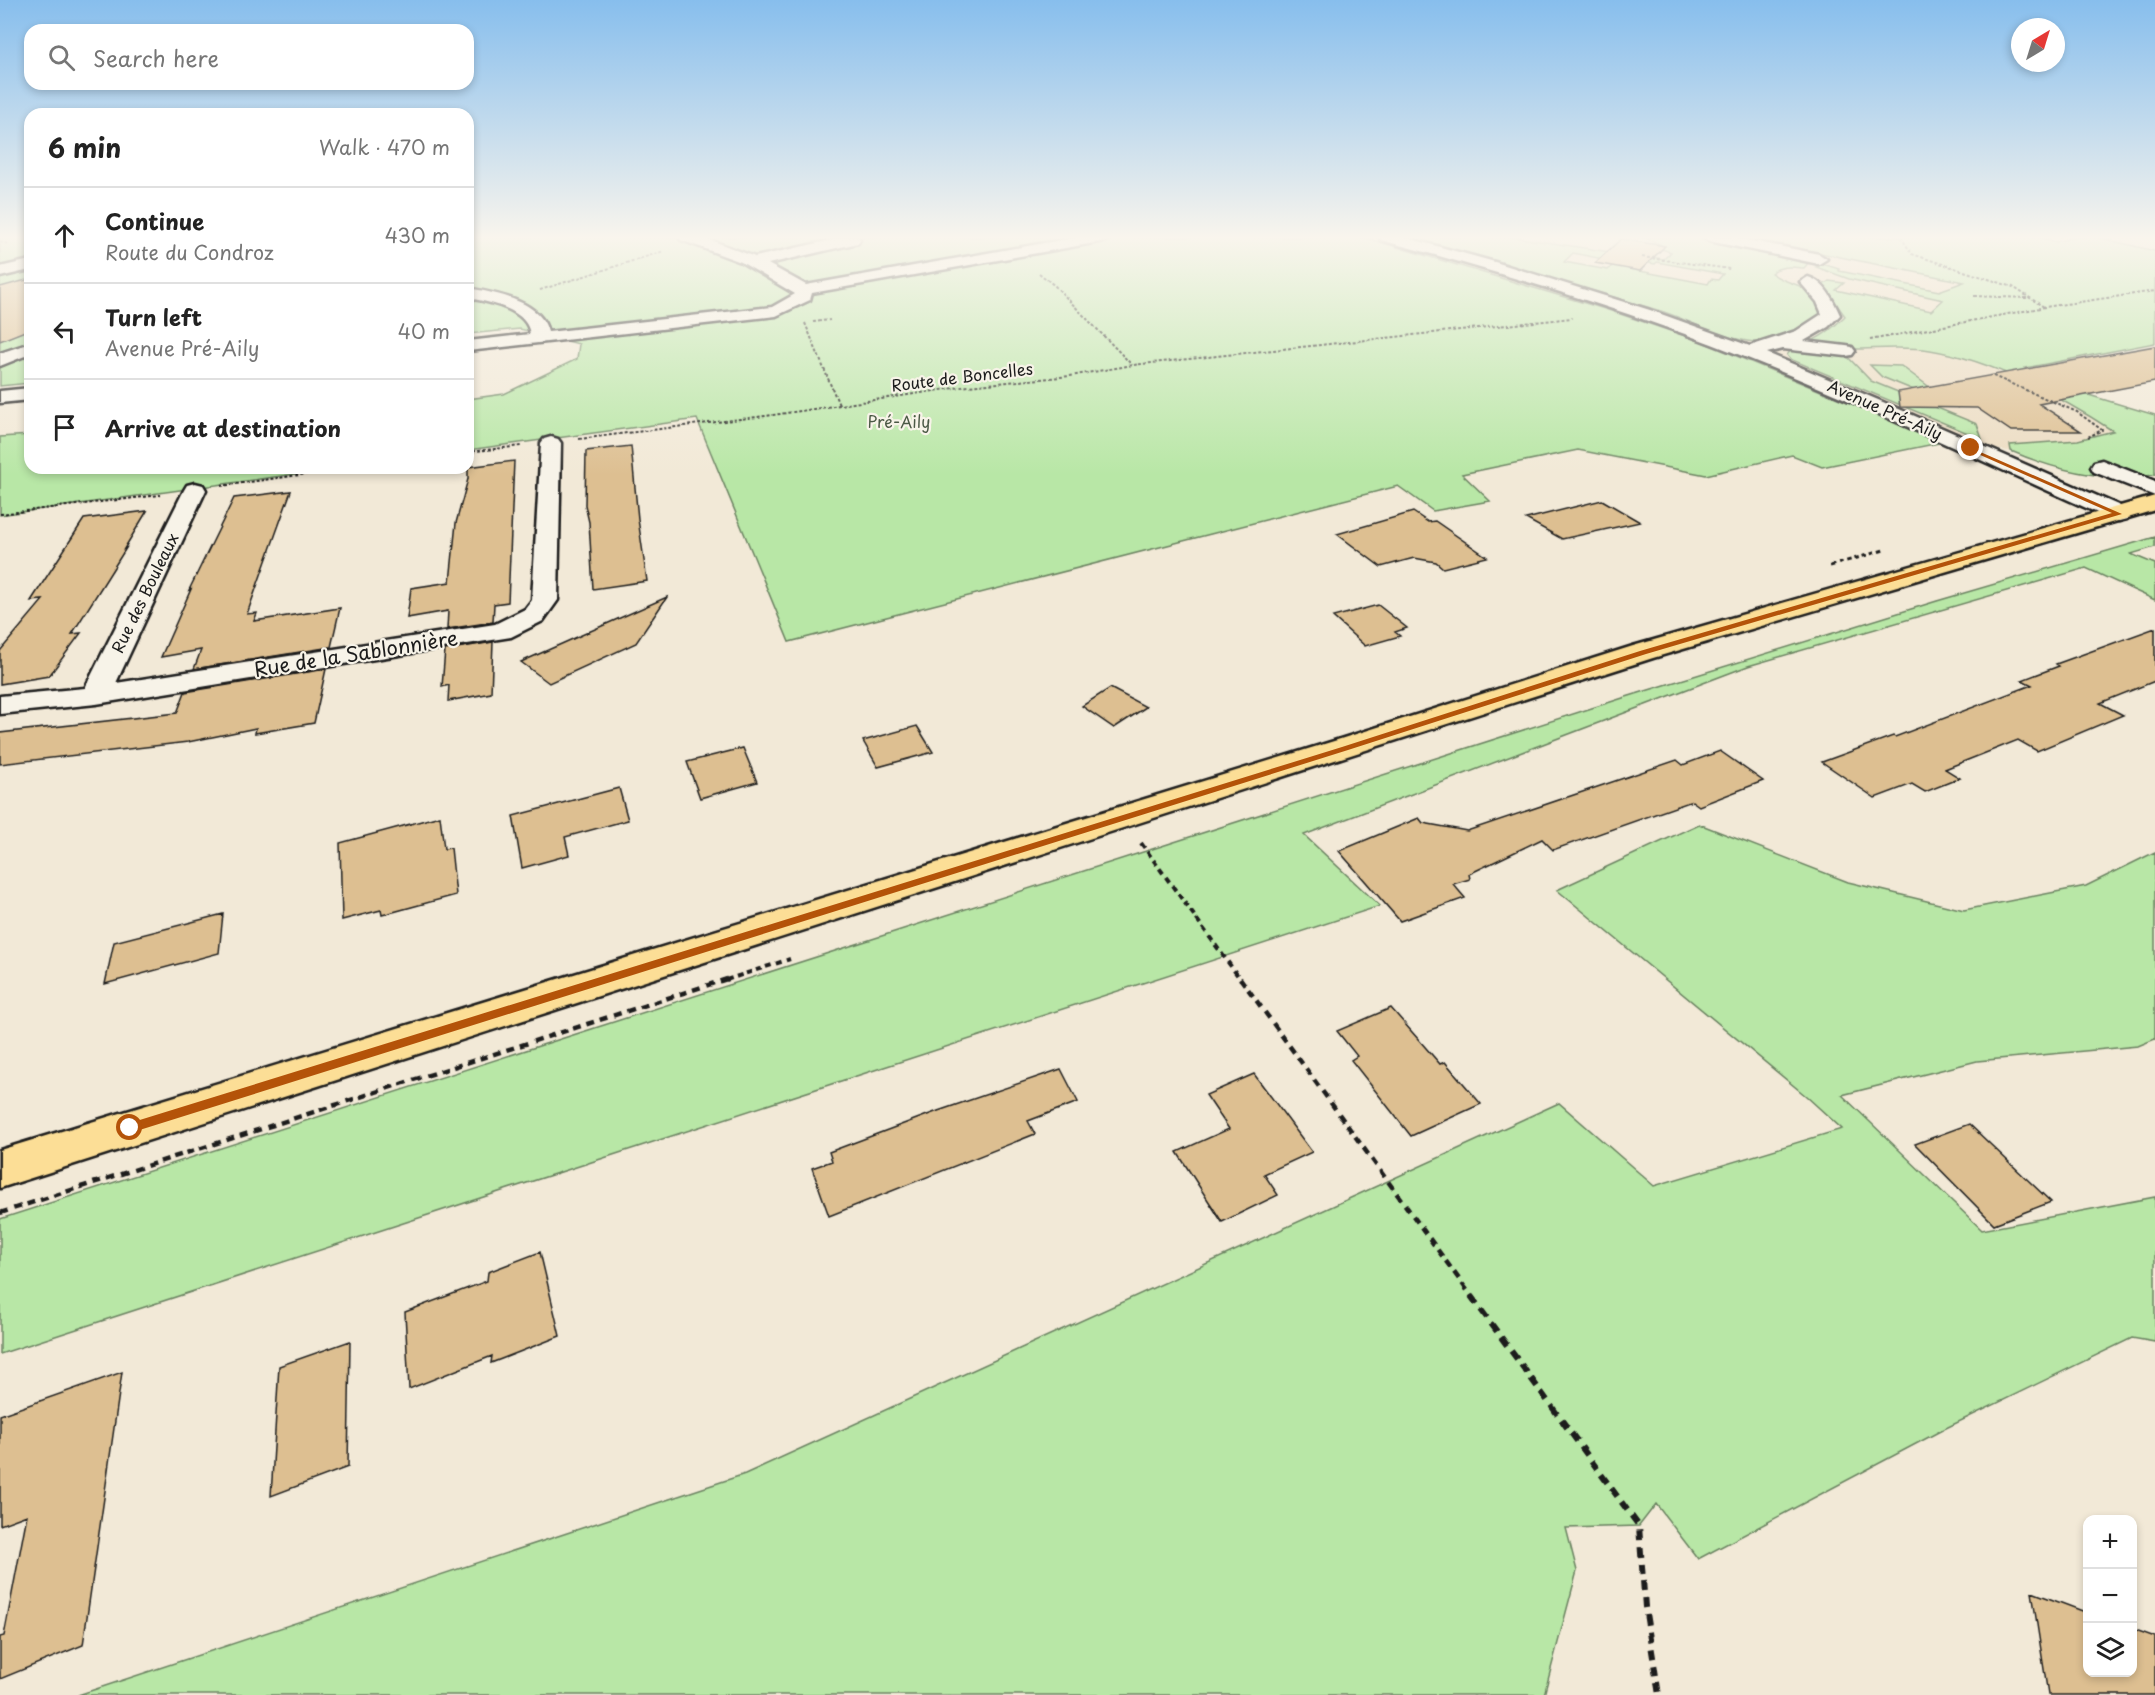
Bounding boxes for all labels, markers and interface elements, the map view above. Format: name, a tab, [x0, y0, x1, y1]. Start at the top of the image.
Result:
north arrow	[2011, 18, 2065, 72]
search box	[24, 24, 474, 90]
icon: search	[45, 41, 78, 74]
text: Search here	[93, 41, 219, 74]
text: 6 min	[48, 128, 121, 167]
text: Walk · 470 m	[319, 132, 450, 162]
text: Continue	[105, 204, 204, 237]
icon: ahead	[48, 219, 81, 252]
text: 430 m	[385, 220, 450, 250]
text: Route du Condroz	[105, 237, 274, 267]
text: Turn left	[105, 300, 202, 333]
icon: left	[48, 315, 81, 348]
text: 40 m	[398, 316, 450, 346]
text: Avenue Pré-Aily	[105, 333, 259, 363]
street label: Route de Boncelles	[890, 355, 1034, 397]
street label: Avenue Pré-Aily	[1824, 373, 1947, 445]
park label: Pré-Aily	[868, 409, 930, 433]
icon: arrive	[48, 411, 81, 444]
text: Arrive at destination	[105, 411, 341, 444]
route end	[1957, 434, 1983, 460]
street label: Rue des Bouleaux	[105, 529, 184, 657]
street label: Rue de la Sablonnière	[252, 622, 460, 684]
route start	[116, 1114, 142, 1140]
map controls	[2083, 1515, 2137, 1677]
button: +	[2083, 1515, 2137, 1569]
button: −	[2083, 1569, 2137, 1623]
button: layers	[2083, 1623, 2137, 1677]

